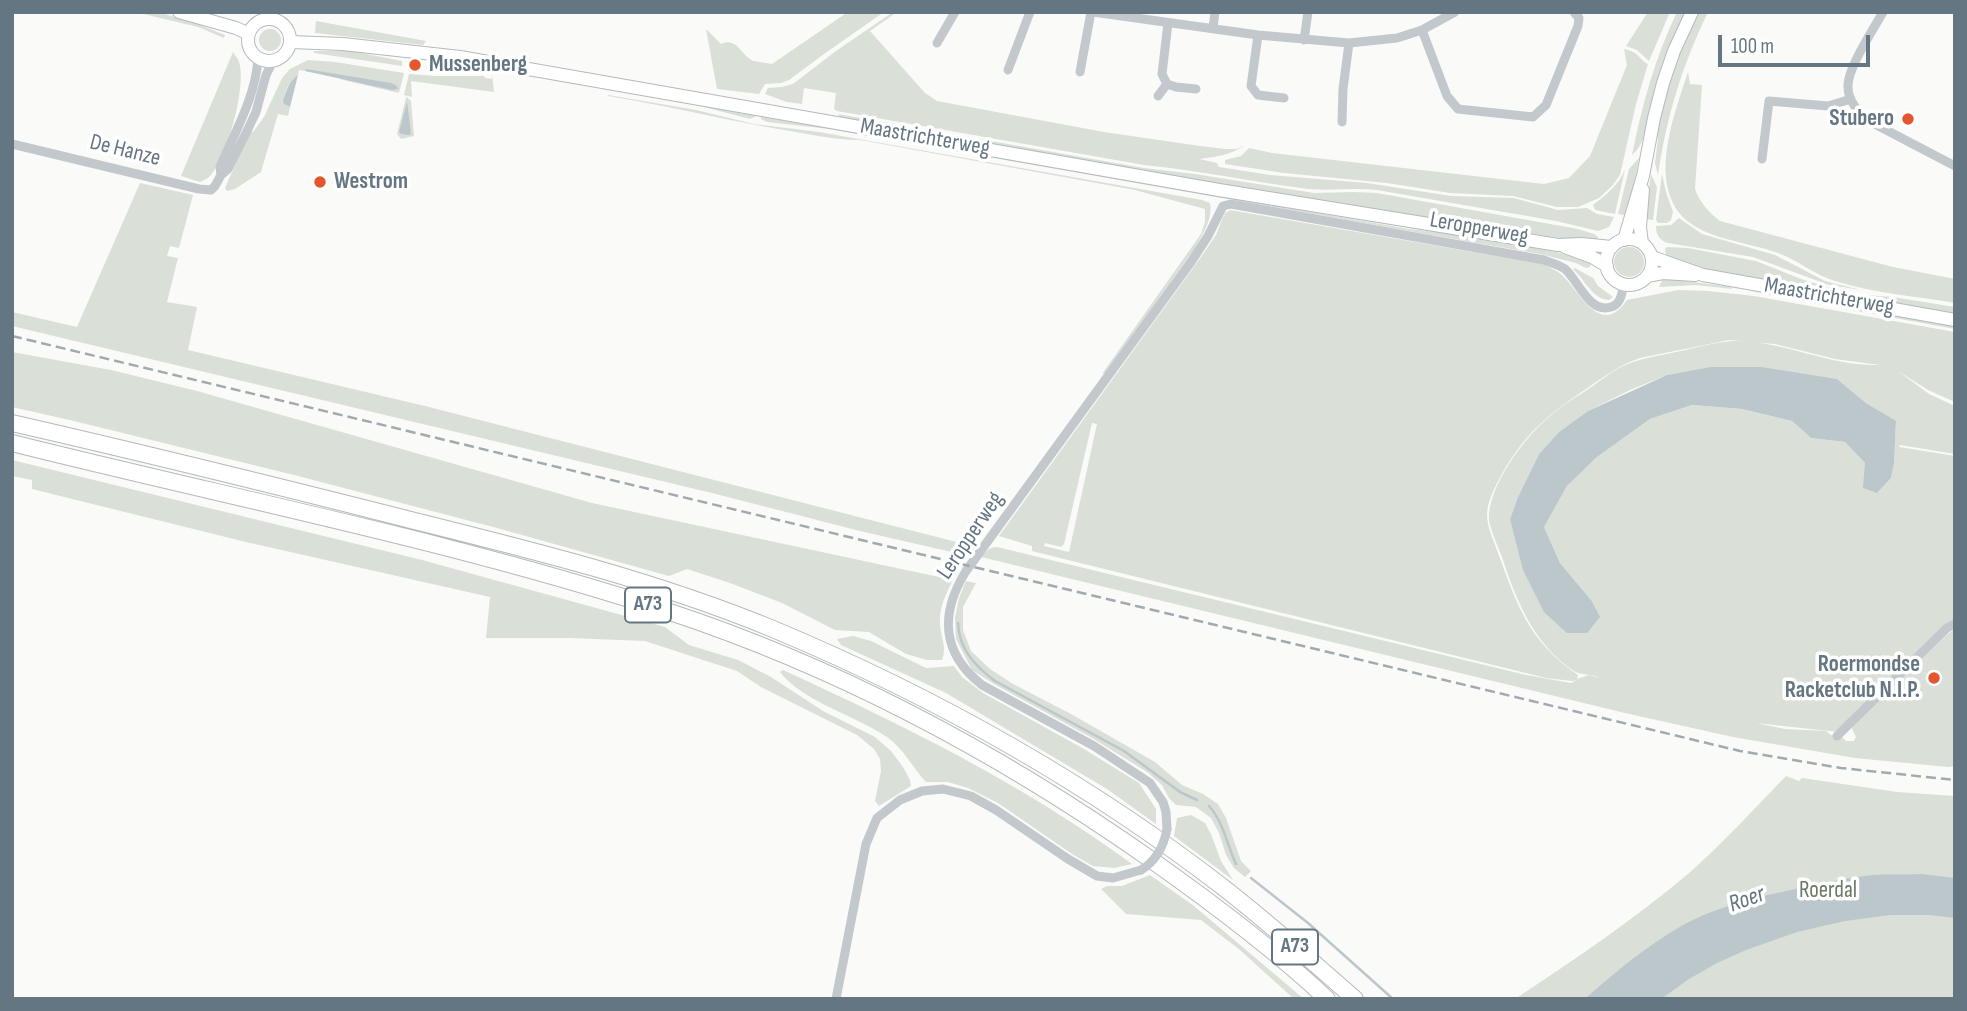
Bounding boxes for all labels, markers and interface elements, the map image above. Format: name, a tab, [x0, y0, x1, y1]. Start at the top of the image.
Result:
scale bar	[1722, 21, 1874, 65]
text: 100 m	[1731, 34, 1774, 59]
place label: Mussenberg	[429, 51, 527, 79]
marker: Mussenberg	[407, 57, 423, 73]
place label: Stubero	[1829, 105, 1894, 133]
marker: Stubero	[1900, 111, 1916, 127]
street label: Maastrichterweg	[858, 113, 992, 163]
street label: De Hanze	[87, 129, 163, 173]
place label: Westrom	[334, 168, 408, 196]
marker: Westrom	[312, 174, 328, 190]
street label: Leropperweg	[1427, 207, 1531, 251]
street label: Maastrichterweg	[1762, 272, 1896, 322]
street label: Leropperweg	[932, 487, 1010, 585]
road number: A73	[625, 588, 671, 622]
place label: Roermondse Racketclub N.I.P.	[1785, 651, 1920, 705]
marker: Roermondse Racketclub N.I.P.	[1926, 670, 1942, 686]
park label: Roerdal	[1799, 877, 1857, 905]
water label: Roer	[1725, 880, 1769, 920]
road number: A73	[1272, 930, 1318, 964]

